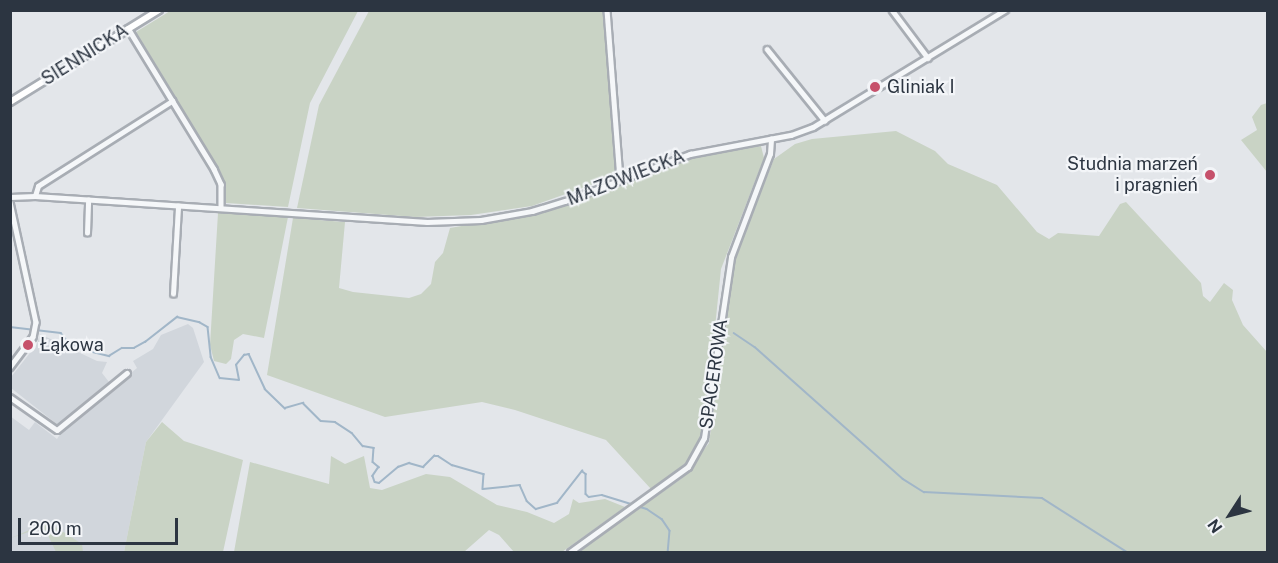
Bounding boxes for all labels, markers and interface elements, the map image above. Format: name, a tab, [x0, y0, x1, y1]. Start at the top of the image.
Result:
street label: SIENNICKA	[38, 20, 132, 90]
place label: Gliniak I	[887, 76, 955, 98]
marker: Gliniak I	[868, 80, 882, 94]
street label: MAZOWIECKA	[564, 146, 688, 210]
place label: Studnia marzeń i pragnień	[1067, 154, 1198, 196]
marker: Studnia marzeń i pragnień	[1203, 168, 1217, 182]
street label: SPACEROWA	[696, 318, 732, 430]
place label: Łąkowa	[40, 334, 104, 356]
marker: Łąkowa	[21, 338, 35, 352]
north arrow	[1200, 485, 1260, 545]
scale bar	[21, 506, 182, 544]
text: N	[1204, 515, 1226, 537]
text: 200 m	[29, 518, 82, 539]

